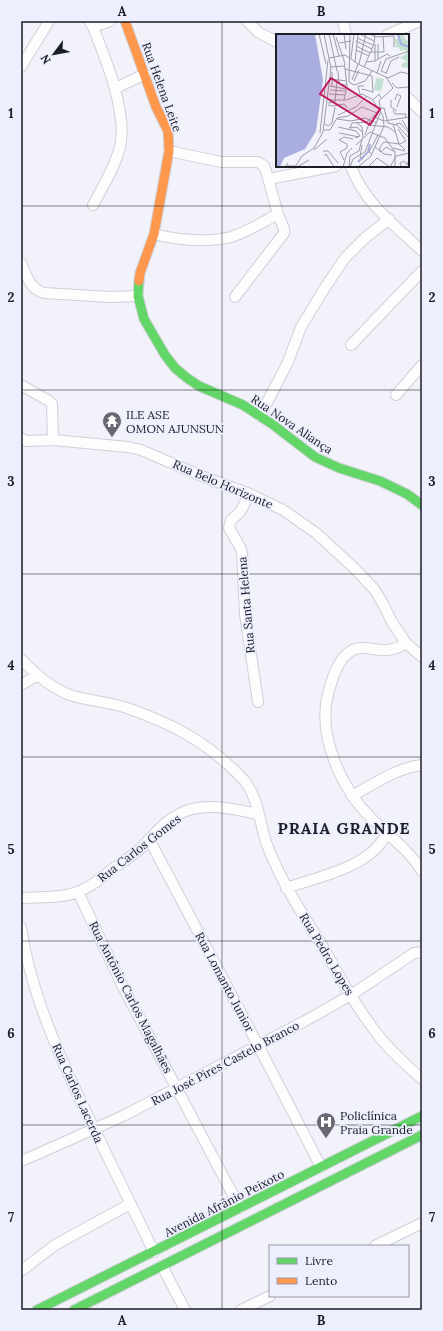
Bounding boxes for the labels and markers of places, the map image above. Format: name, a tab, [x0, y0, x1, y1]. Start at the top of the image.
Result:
place label: ILE ASE OMON AJUNSUN	[126, 407, 224, 436]
temple icon: ILE ASE OMON AJUNSUN	[101, 410, 123, 438]
place label: Policlínica Praia Grande	[340, 1108, 413, 1137]
hospital icon: Policlínica Praia Grande	[315, 1111, 337, 1139]

